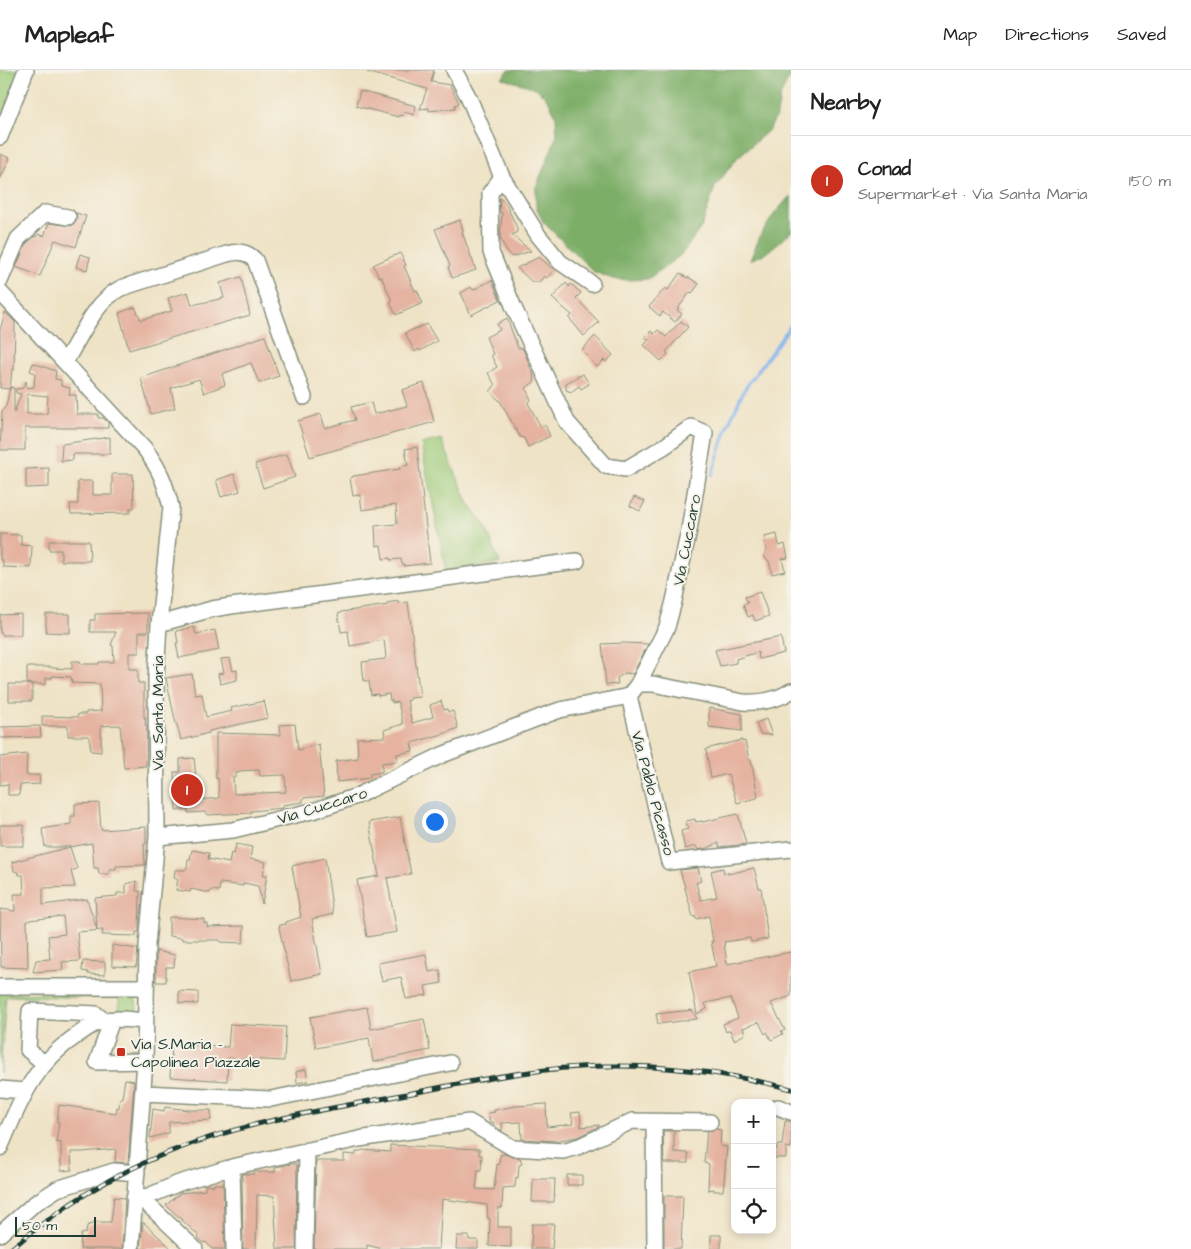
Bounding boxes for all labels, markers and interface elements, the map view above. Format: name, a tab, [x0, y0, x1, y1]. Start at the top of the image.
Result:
text: Mapleaf	[25, 18, 114, 52]
text: Map	[943, 22, 977, 47]
text: Directions	[1005, 22, 1089, 47]
text: Saved	[1117, 22, 1166, 47]
text: Nearby	[811, 88, 881, 117]
text: Conad	[858, 156, 911, 183]
text: 1	[826, 170, 828, 192]
text: 150 m	[1129, 170, 1171, 192]
text: Supermarket · Via Santa Maria	[858, 183, 1087, 205]
street label: Via Cuccaro	[667, 493, 707, 588]
street label: Via Santa Maria	[147, 655, 169, 771]
street label: Via Pablo Picasso	[626, 728, 680, 858]
pin: 1	[171, 771, 203, 809]
street label: Via Cuccaro	[275, 782, 370, 830]
your location	[422, 809, 448, 835]
place label: Via S.Maria - Capolinea Piazzale	[131, 1033, 261, 1073]
marker: Via S.Maria - Capolinea Piazzale	[115, 1046, 127, 1058]
map controls	[731, 1099, 776, 1234]
button: +	[731, 1099, 776, 1144]
button: −	[731, 1144, 776, 1189]
button: locate	[731, 1189, 776, 1234]
scale bar	[15, 1214, 96, 1237]
text: 50 m	[22, 1216, 57, 1236]

